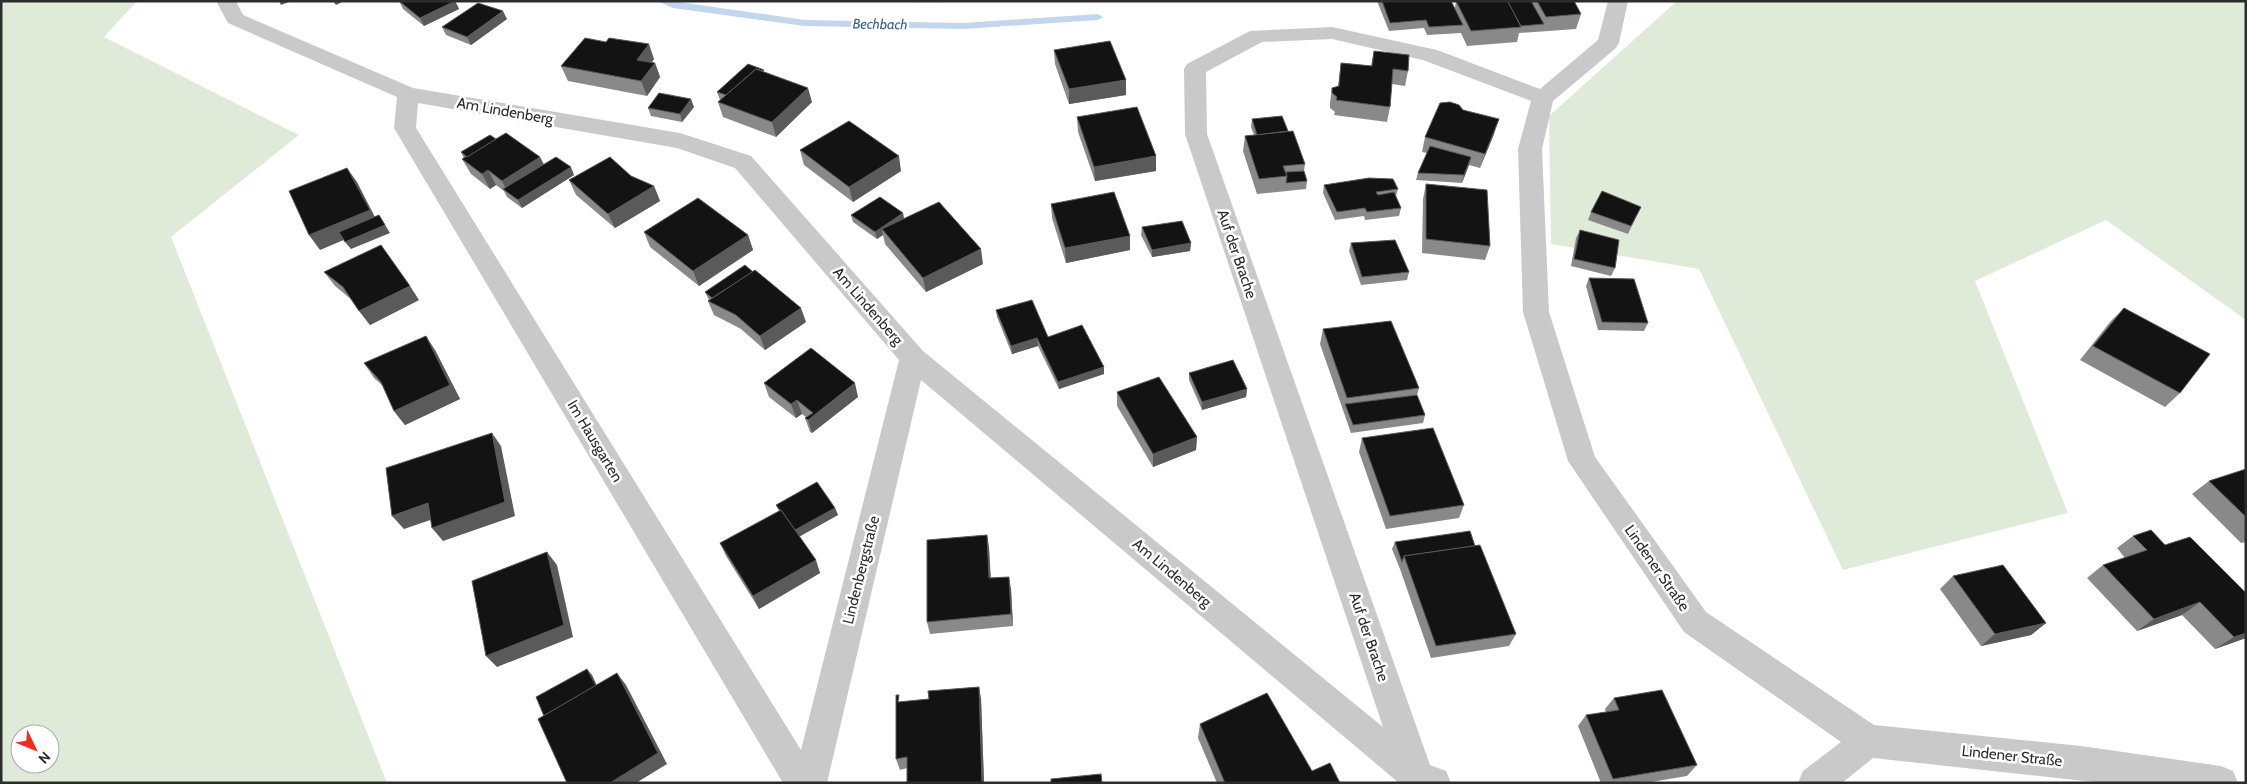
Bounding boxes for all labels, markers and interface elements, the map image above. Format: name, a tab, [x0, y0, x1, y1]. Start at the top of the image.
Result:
water label: Bechbach	[852, 15, 908, 33]
street label: Am Lindenberg	[455, 94, 555, 128]
street label: Auf der Brache	[1213, 207, 1261, 301]
street label: Am Lindenberg	[829, 263, 907, 349]
street label: Im Hausgarten	[563, 397, 627, 485]
street label: Lindenbergstraße	[839, 514, 883, 626]
street label: Lindener Straße	[1621, 521, 1694, 615]
street label: Am Lindenberg	[1129, 535, 1215, 612]
street label: Auf der Brache	[1345, 590, 1393, 684]
north arrow	[10, 724, 60, 774]
street label: Lindener Straße	[1961, 742, 2063, 770]
text: N	[35, 748, 54, 768]

